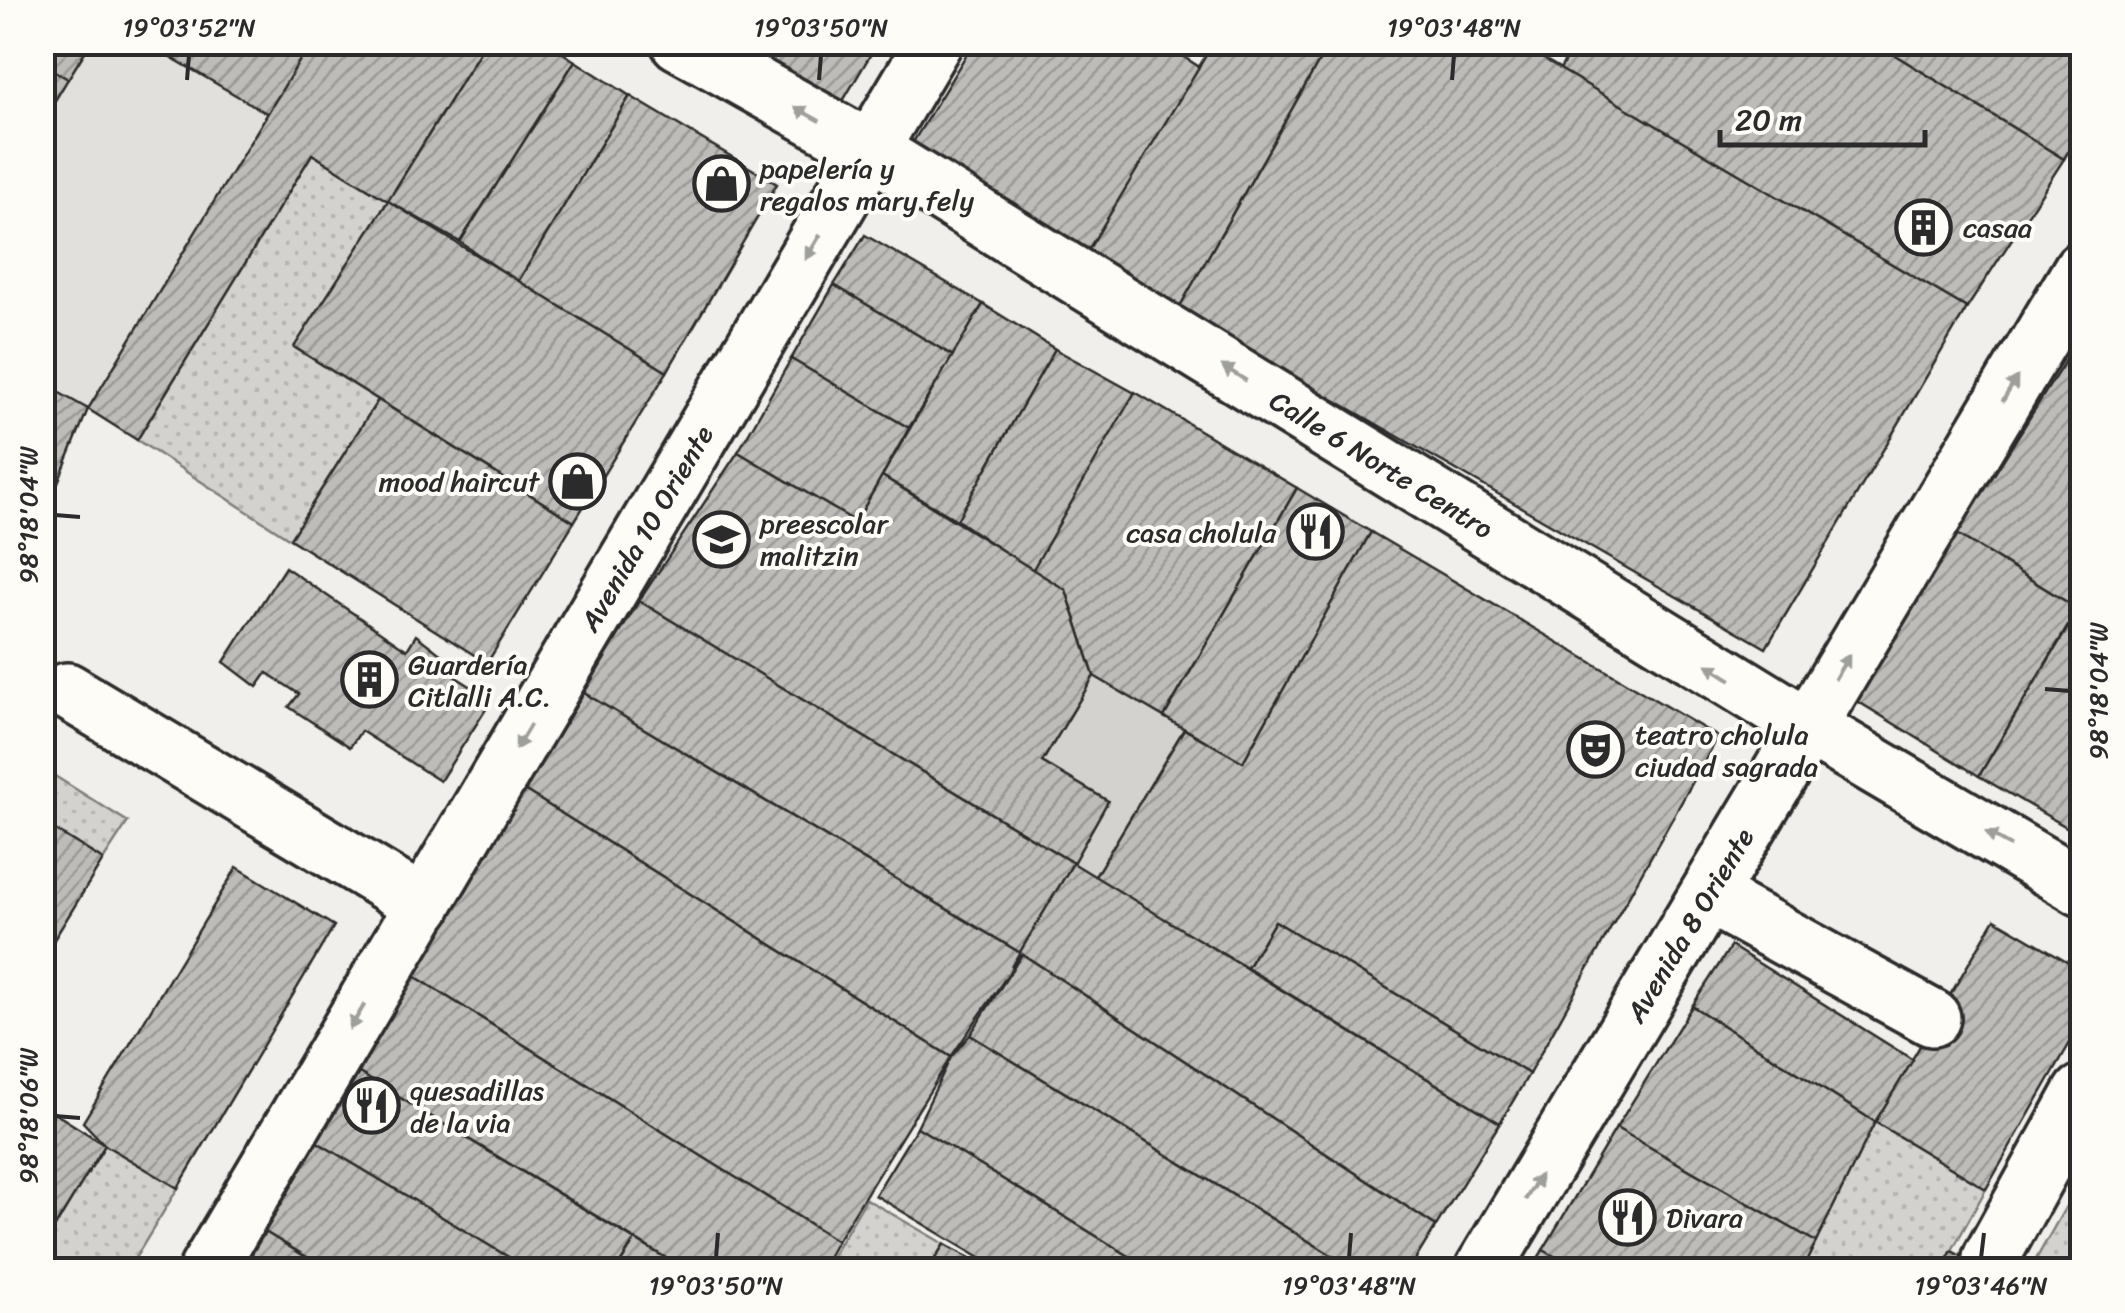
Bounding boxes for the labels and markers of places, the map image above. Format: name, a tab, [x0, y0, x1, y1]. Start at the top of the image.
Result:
place label: papelería y regalos mary fely	[758, 144, 974, 225]
shop icon: papelería y regalos mary fely	[691, 154, 751, 214]
building icon: casaa	[1894, 197, 1954, 257]
place label: casaa	[1963, 203, 2032, 252]
shop icon: mood haircut	[548, 451, 608, 511]
place label: mood haircut	[379, 457, 541, 506]
place label: preescolar malitzin	[758, 499, 889, 580]
restaurant icon: casa cholula	[1285, 502, 1345, 562]
place label: casa cholula	[1126, 508, 1277, 557]
school or university icon: preescolar malitzin	[691, 509, 751, 569]
place label: Guardería Citlalli A.C.	[408, 640, 551, 721]
building icon: Guardería Citlalli A.C.	[339, 650, 399, 710]
place label: teatro cholula ciudad sagrada	[1635, 710, 1818, 791]
theatre icon: teatro cholula ciudad sagrada	[1566, 720, 1626, 780]
place label: quesadillas de la via	[410, 1066, 544, 1147]
restaurant icon: quesadillas de la via	[341, 1076, 401, 1136]
restaurant icon: Divara	[1597, 1187, 1657, 1247]
place label: Divara	[1666, 1193, 1743, 1242]

